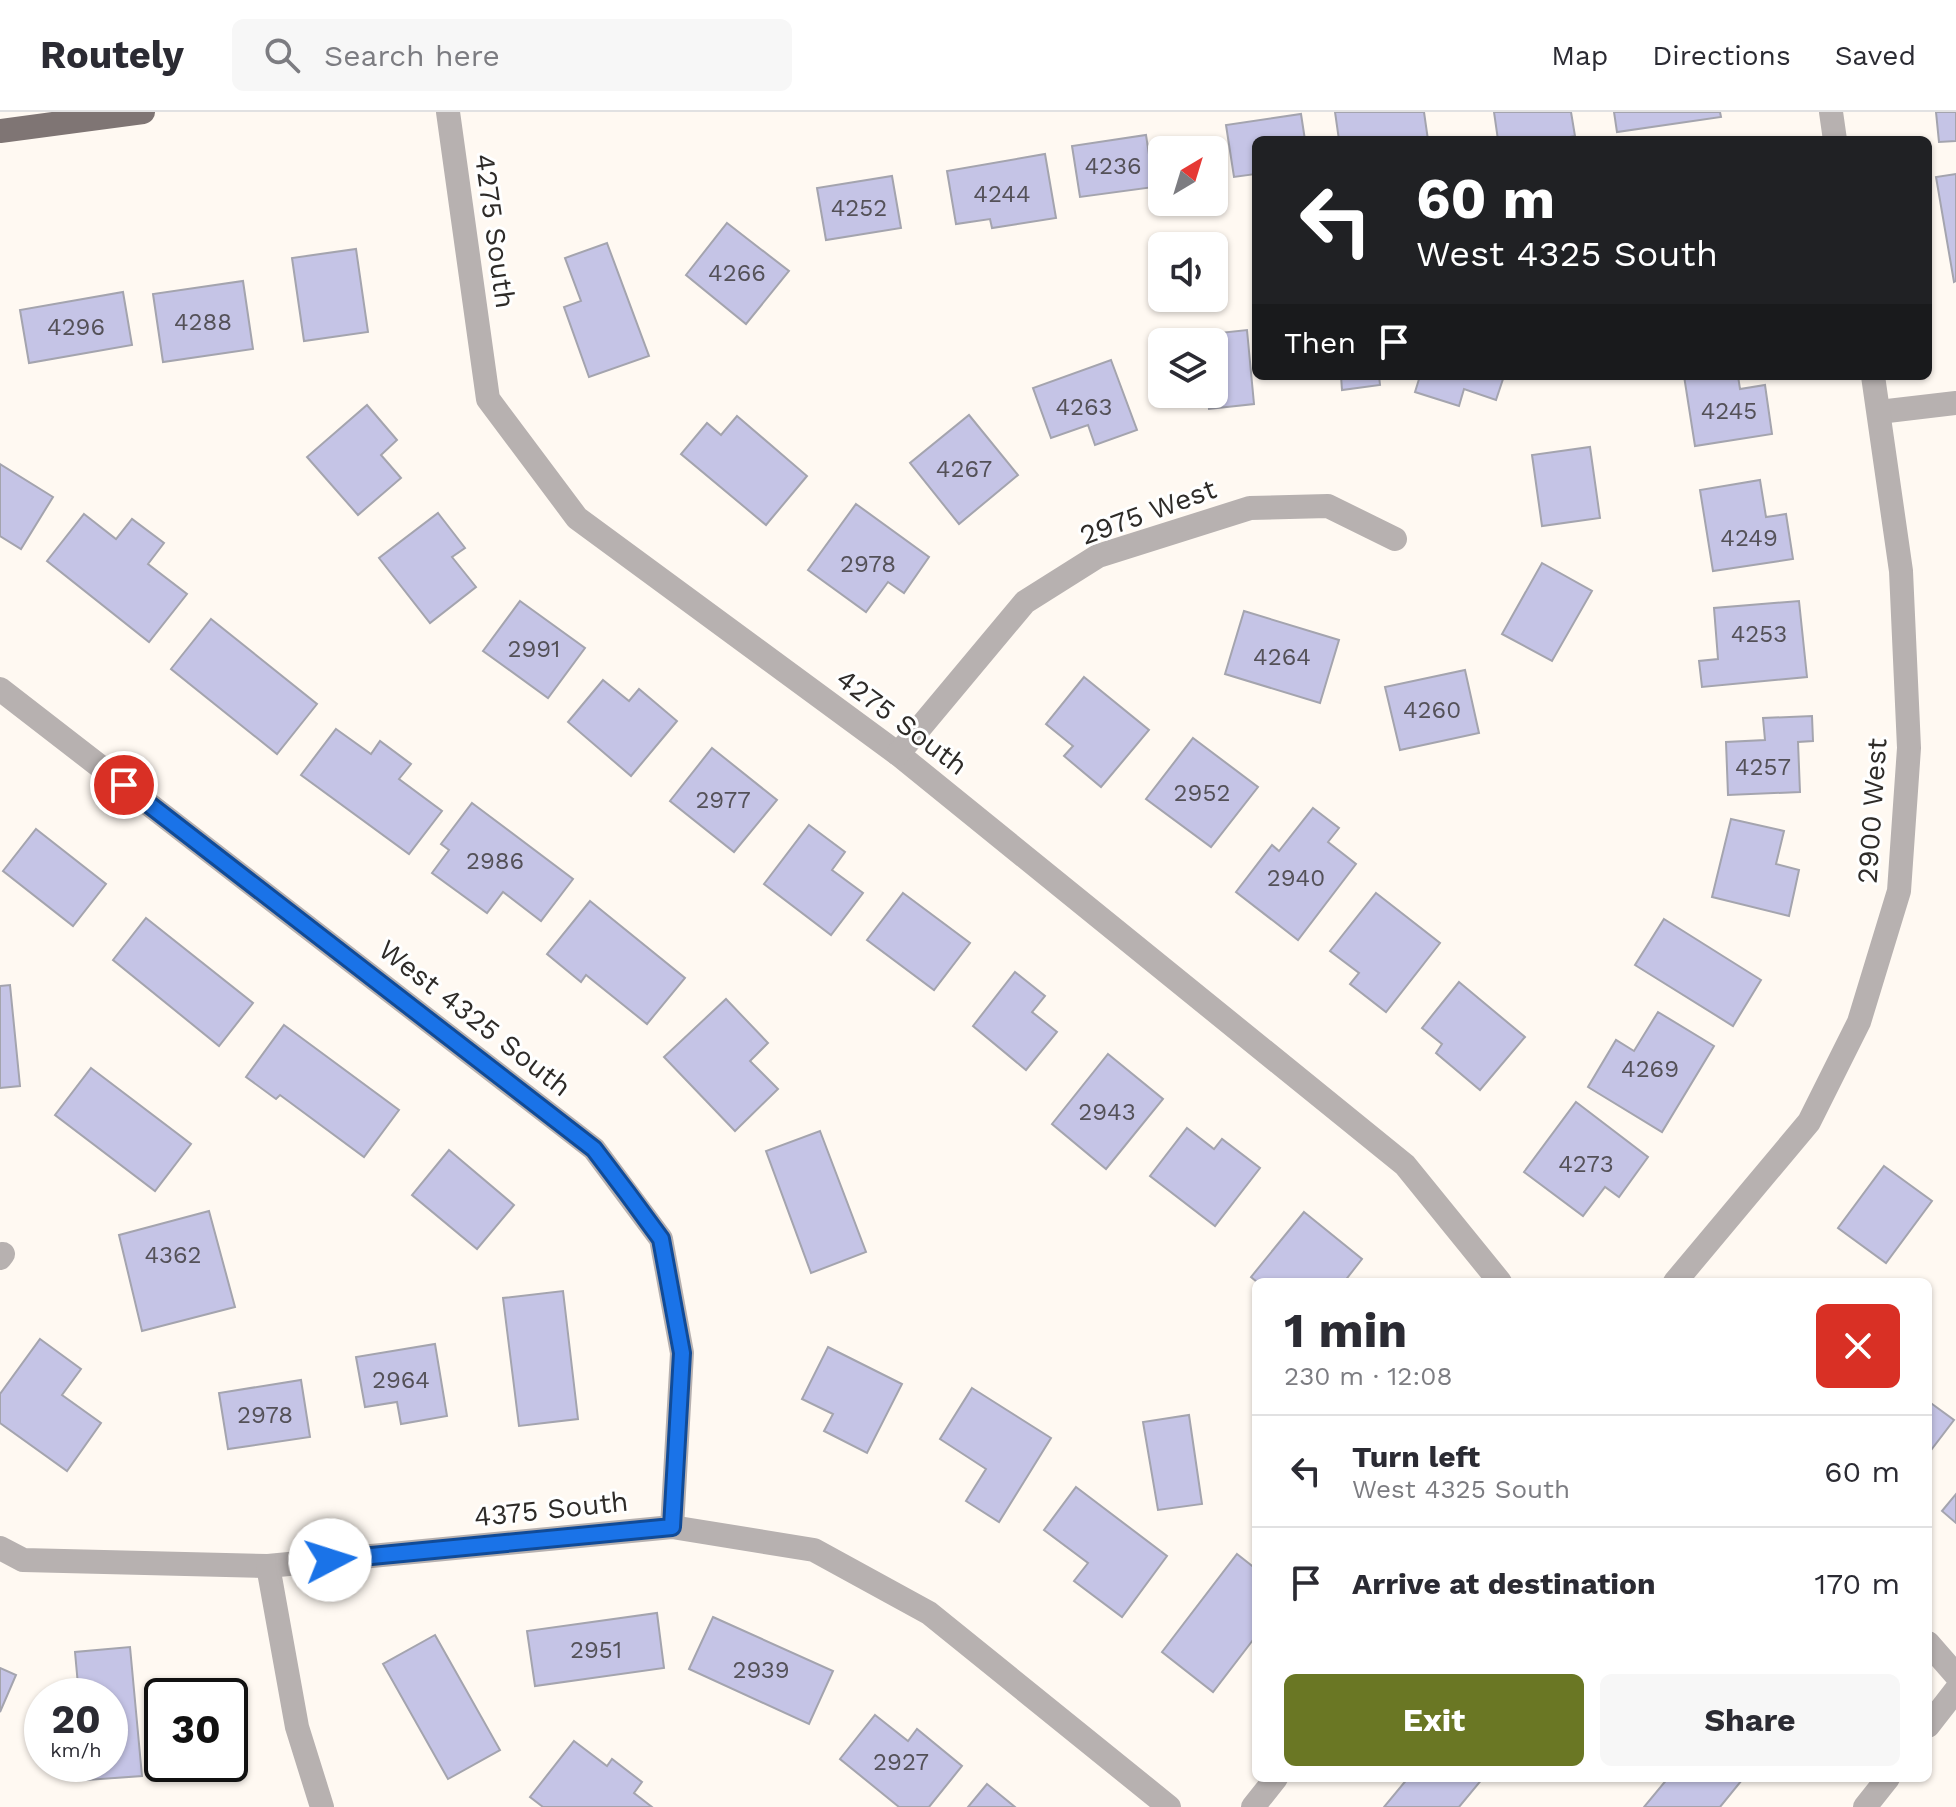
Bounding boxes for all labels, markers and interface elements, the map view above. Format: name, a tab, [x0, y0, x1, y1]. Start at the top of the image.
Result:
search box	[232, 19, 792, 91]
text: Routely	[40, 33, 184, 77]
icon: search	[260, 33, 304, 77]
text: Search here	[324, 38, 500, 73]
text: Map	[1551, 39, 1608, 72]
text: Directions	[1652, 39, 1791, 72]
text: Saved	[1835, 39, 1916, 72]
north arrow	[1148, 136, 1228, 216]
map controls	[1148, 136, 1228, 408]
street label: 4275 South	[468, 152, 522, 310]
house number: 4236	[1084, 152, 1142, 180]
text: 60 m	[1416, 166, 1555, 232]
icon: left	[1284, 168, 1388, 272]
house number: 4244	[973, 180, 1031, 208]
house number: 4252	[831, 194, 887, 222]
button: sound	[1148, 232, 1228, 312]
text: West 4325 South	[1416, 233, 1718, 275]
house number: 4266	[708, 259, 766, 287]
house number: 4288	[174, 308, 232, 336]
house number: 4296	[47, 313, 105, 341]
icon: arrive	[1372, 320, 1416, 364]
text: Then	[1284, 325, 1356, 360]
button: layers	[1148, 328, 1228, 408]
house number: 4263	[1055, 393, 1113, 421]
house number: 4245	[1701, 397, 1757, 425]
house number: 4267	[936, 455, 992, 483]
street label: 2975 West	[1075, 472, 1221, 552]
house number: 4249	[1720, 524, 1778, 552]
house number: 2978	[840, 550, 896, 578]
house number: 4253	[1731, 620, 1787, 648]
house number: 2991	[508, 635, 560, 663]
house number: 4264	[1253, 643, 1311, 671]
street label: 4275 South	[830, 662, 974, 782]
house number: 4260	[1403, 696, 1461, 724]
street label: 2900 West	[1850, 737, 1894, 885]
pin	[90, 751, 158, 819]
house number: 4257	[1735, 753, 1791, 781]
icon: arrive	[102, 763, 146, 807]
house number: 2952	[1174, 779, 1230, 807]
house number: 2977	[695, 786, 751, 814]
house number: 2986	[466, 847, 524, 875]
house number: 2940	[1267, 864, 1325, 892]
street label: West 4325 South	[372, 933, 578, 1103]
house number: 4269	[1621, 1055, 1679, 1083]
house number: 2943	[1078, 1098, 1136, 1126]
house number: 4273	[1558, 1150, 1614, 1178]
house number: 4362	[144, 1241, 202, 1269]
text: 1 min	[1284, 1302, 1407, 1359]
button: close	[1816, 1304, 1900, 1388]
text: 230 m · 12:08	[1284, 1361, 1452, 1391]
house number: 2964	[372, 1366, 430, 1394]
house number: 2978	[237, 1401, 293, 1429]
text: Turn left	[1352, 1439, 1480, 1474]
icon: left	[1284, 1449, 1328, 1493]
text: 60 m	[1824, 1454, 1900, 1489]
text: West 4325 South	[1352, 1474, 1570, 1504]
street label: 4375 South	[472, 1484, 630, 1534]
position arrow	[288, 1518, 372, 1602]
icon: arrive	[1284, 1561, 1328, 1605]
text: Arrive at destination	[1352, 1566, 1656, 1601]
text: 170 m	[1815, 1566, 1900, 1601]
house number: 2951	[570, 1636, 622, 1664]
house number: 2939	[732, 1656, 790, 1684]
button: Exit	[1284, 1674, 1584, 1766]
button: Share	[1600, 1674, 1900, 1766]
speed limit sign: 30	[144, 1678, 248, 1782]
text: 20	[51, 1696, 101, 1743]
text: km/h	[50, 1738, 102, 1762]
house number: 2927	[873, 1748, 929, 1776]

